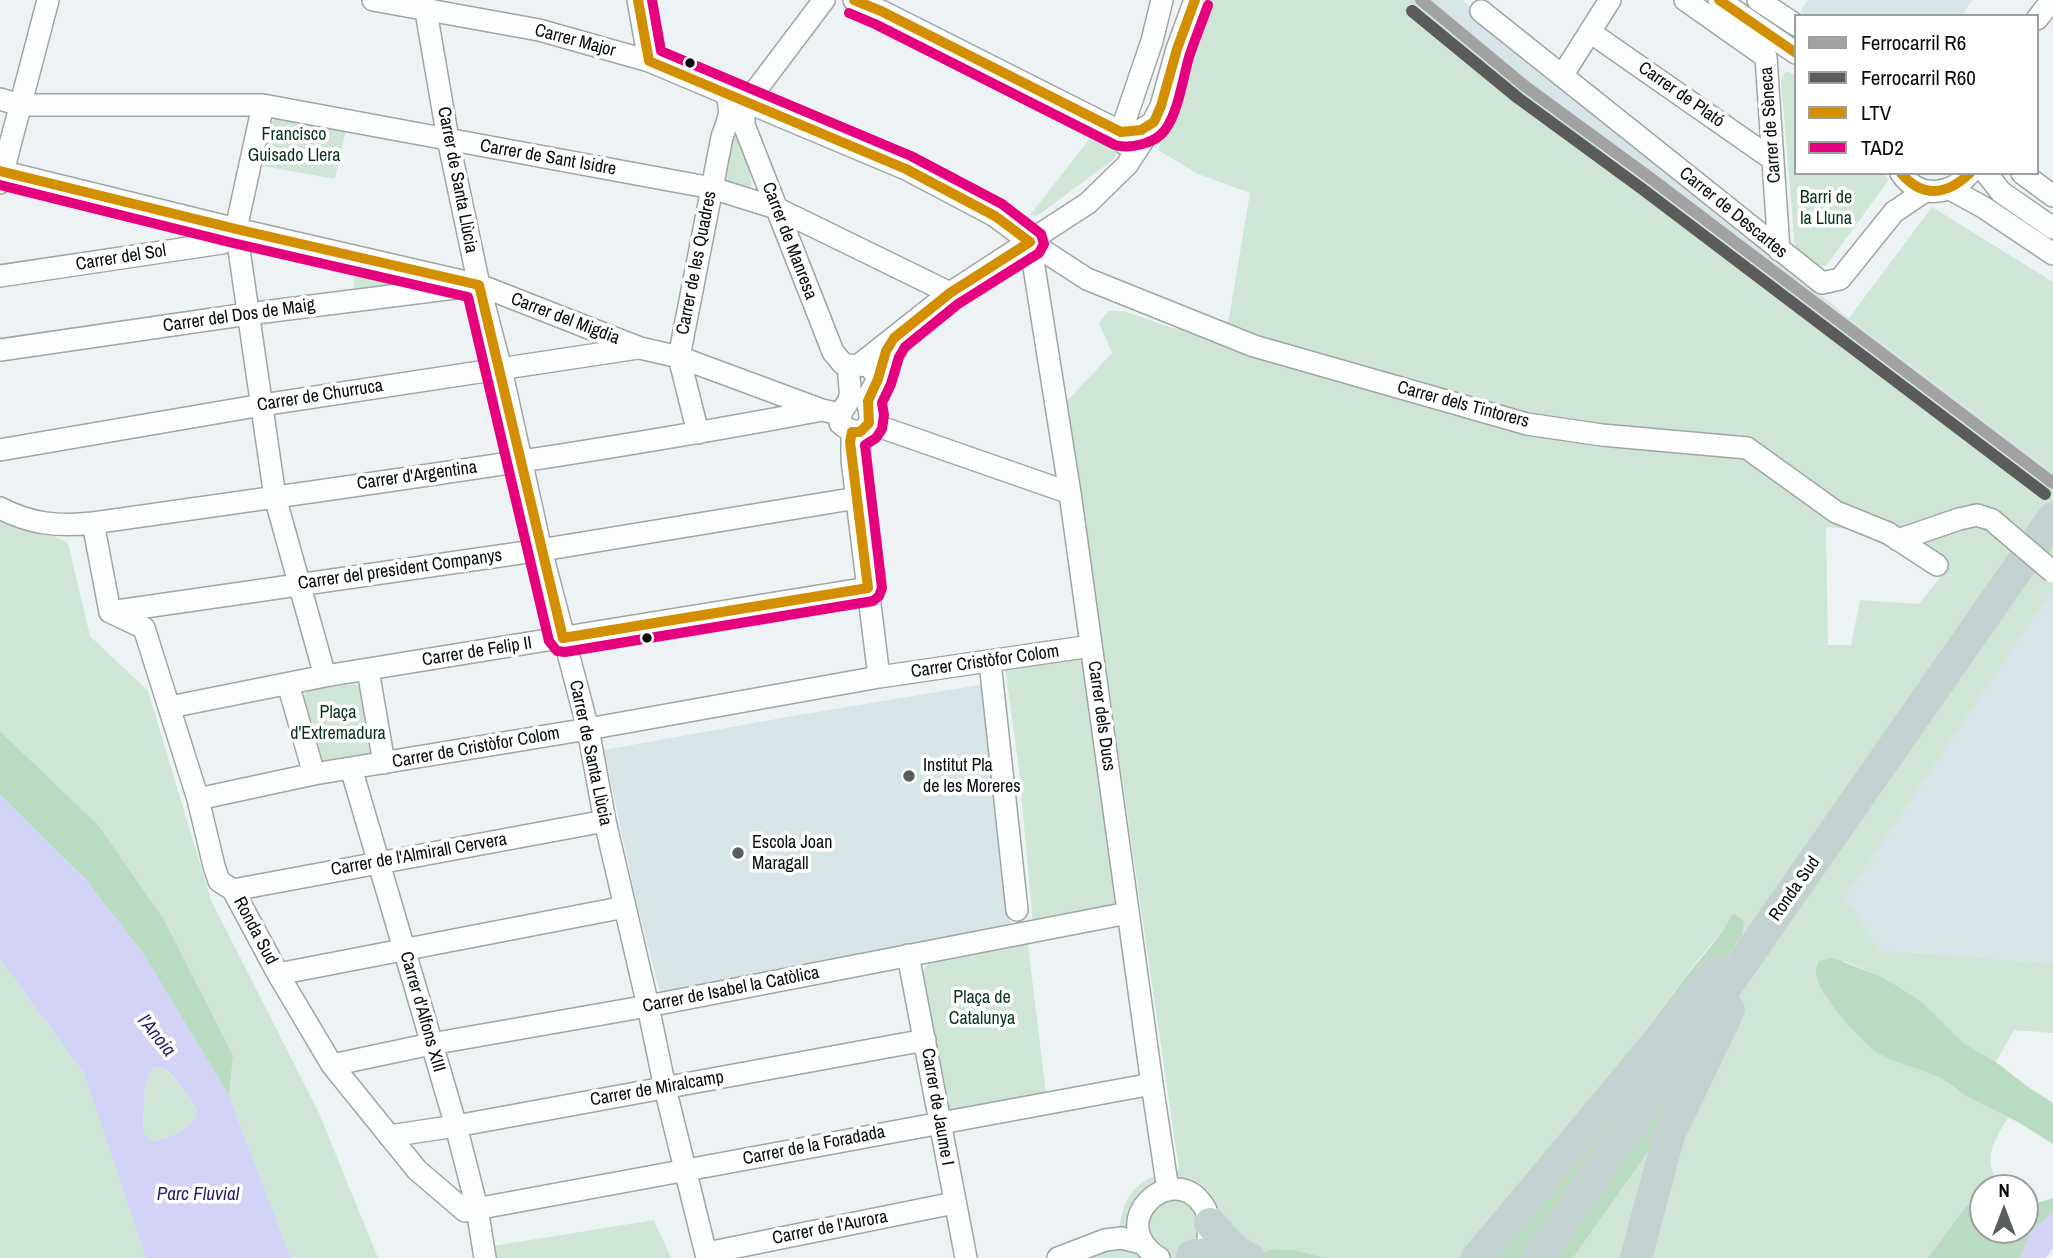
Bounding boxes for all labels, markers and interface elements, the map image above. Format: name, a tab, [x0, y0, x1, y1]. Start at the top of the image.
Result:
legend	[1794, 14, 2039, 175]
street label: Carrer Major	[532, 20, 618, 62]
text: Ferrocarril R6	[1861, 28, 1966, 57]
unlabelled marker	[683, 56, 697, 70]
street label: Carrer de Plató	[1634, 57, 1728, 133]
text: Ferrocarril R60	[1861, 63, 1976, 92]
street label: Carrer de Sèneca	[1756, 66, 1786, 184]
text: LTV	[1861, 98, 1891, 127]
street label: Carrer de Santa Llùcia	[432, 105, 482, 255]
park label: Francisco Guisado Llera	[248, 124, 340, 166]
text: TAD2	[1861, 133, 1904, 162]
street label: Carrer de Sant Isidre	[478, 135, 618, 181]
street label: Carrer de Descartes	[1675, 163, 1791, 263]
street label: Carrer de Manresa	[757, 179, 821, 303]
park label: Barri de la Lluna	[1800, 187, 1852, 230]
street label: Carrer de les Quadres	[672, 189, 722, 337]
street label: Carrer del Sol	[74, 240, 168, 276]
street label: Carrer del Migdia	[508, 288, 622, 350]
street label: Carrer del Dos de Maig	[162, 295, 316, 337]
street label: Carrer de Churruca	[256, 375, 384, 417]
street label: Carrer dels Tintorers	[1395, 377, 1531, 433]
street label: Carrer d'Argentina	[356, 457, 478, 495]
street label: Carrer del president Companys	[297, 545, 503, 595]
unlabelled marker	[640, 631, 654, 645]
street label: Carrer de Felip II	[421, 633, 533, 671]
street label: Carrer Cristòfor Colom	[910, 641, 1060, 683]
street label: Carrer dels Ducs	[1083, 660, 1119, 772]
street label: Carrer de Santa Llùcia	[564, 678, 616, 828]
park label: Plaça d'Extremadura	[290, 702, 386, 744]
street label: Carrer de Cristòfor Colom	[391, 723, 561, 773]
place label: Institut Pla de les Moreres	[923, 755, 1021, 798]
marker: Institut Pla de les Moreres	[901, 768, 917, 784]
street label: Carrer de l'Almirall Cervera	[329, 829, 509, 881]
place label: Escola Joan Maragall	[752, 832, 832, 874]
marker: Escola Joan Maragall	[730, 845, 746, 861]
street label: Ronda Sud	[1765, 853, 1825, 925]
street label: Ronda Sud	[228, 893, 282, 969]
street label: Carrer d'Alfons XIII	[394, 949, 450, 1075]
street label: Carrer de Isabel la Catòlica	[641, 962, 821, 1018]
park label: Plaça de Catalunya	[949, 987, 1015, 1030]
water label: l'Anoia	[132, 1011, 180, 1061]
street label: Carrer de Jaume I	[916, 1047, 958, 1167]
street label: Carrer de Miralcamp	[588, 1067, 726, 1111]
street label: Carrer de la Foradada	[741, 1122, 887, 1170]
north arrow	[1969, 1174, 2039, 1244]
text: N	[1998, 1177, 2010, 1203]
water label: Parc Fluvial	[157, 1184, 239, 1206]
street label: Carrer de l'Aurora	[771, 1206, 889, 1250]

